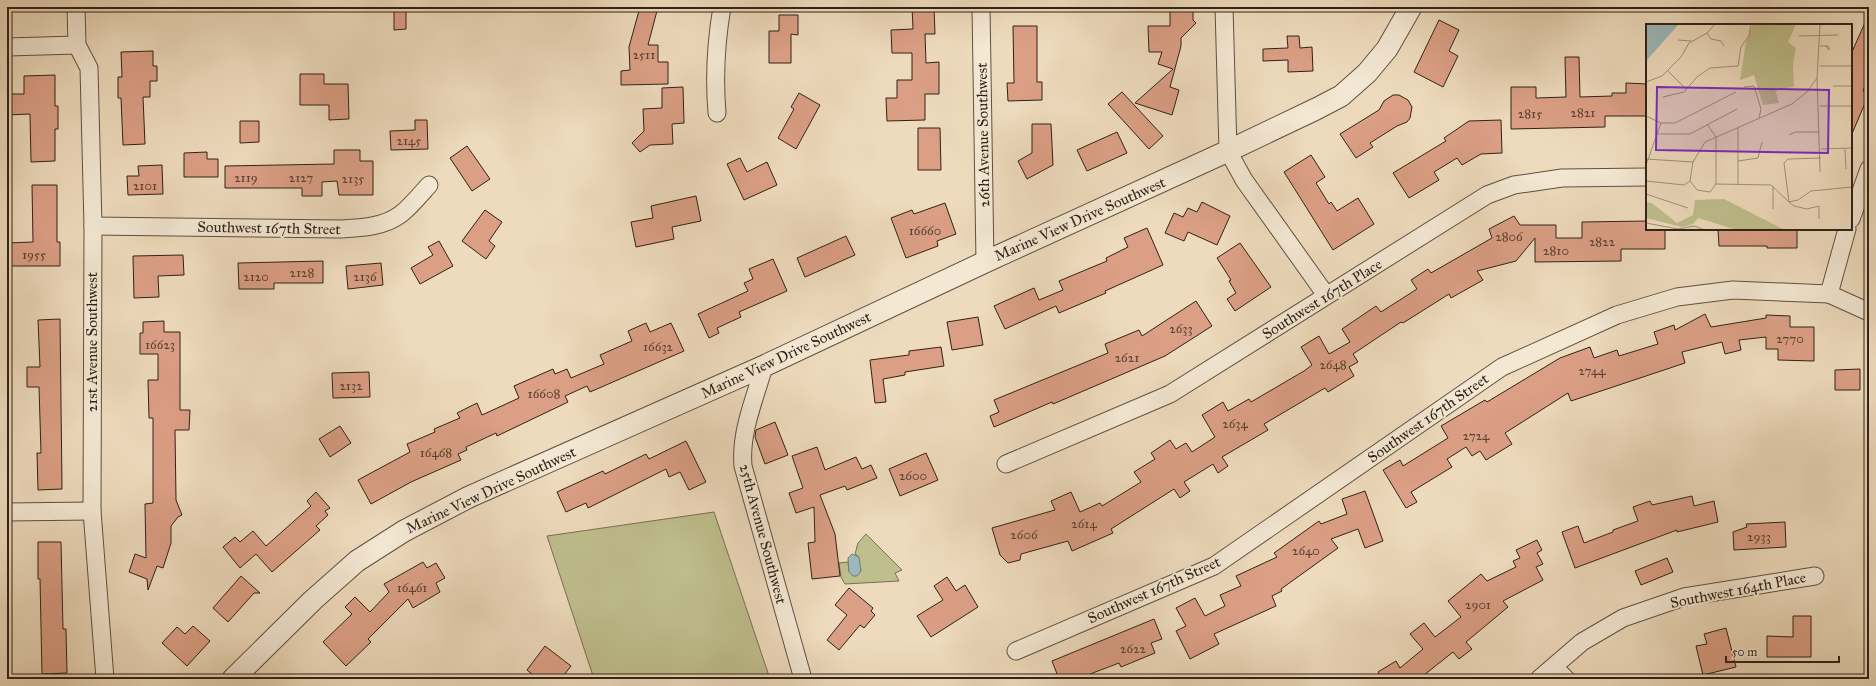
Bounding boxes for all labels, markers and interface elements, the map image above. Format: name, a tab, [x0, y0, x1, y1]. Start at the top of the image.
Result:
inset map	[1646, 24, 1852, 230]
house number: 2511	[633, 47, 655, 63]
street label: 26th Avenue Southwest	[973, 62, 993, 208]
house number: 2821	[1571, 105, 1595, 121]
house number: 2815	[1518, 106, 1542, 122]
house number: 2145	[397, 133, 421, 149]
house number: 2119	[234, 170, 258, 186]
house number: 2127	[289, 170, 313, 186]
house number: 2135	[342, 171, 364, 187]
street label: Marine View Drive Southwest	[992, 173, 1169, 265]
house number: 2101	[133, 178, 157, 194]
street label: Southwest 167th Street	[197, 218, 342, 238]
house number: 16660	[909, 223, 941, 239]
house number: 2806	[1495, 229, 1523, 245]
house number: 2822	[1589, 234, 1616, 250]
house number: 2810	[1543, 243, 1569, 259]
house number: 1955	[22, 247, 46, 263]
street label: Southwest 167th Place	[1259, 255, 1385, 343]
house number: 2128	[290, 265, 315, 281]
house number: 2120	[243, 269, 269, 285]
house number: 2136	[353, 269, 377, 285]
street label: 21st Avenue Southwest	[83, 271, 101, 412]
street label: Marine View Drive Southwest	[698, 307, 874, 402]
house number: 2633	[1169, 321, 1193, 337]
house number: 2770	[1776, 331, 1804, 347]
house number: 16623	[145, 337, 175, 353]
house number: 16632	[643, 339, 674, 355]
house number: 2621	[1115, 350, 1139, 366]
house number: 2648	[1319, 357, 1347, 373]
house number: 2744	[1578, 363, 1606, 379]
street label: Southwest 167th Street	[1364, 369, 1492, 467]
house number: 2132	[339, 378, 363, 394]
house number: 16608	[528, 386, 561, 402]
house number: 2634	[1222, 416, 1249, 432]
house number: 2724	[1463, 428, 1490, 444]
street label: Marine View Drive Southwest	[403, 442, 579, 537]
house number: 16468	[420, 445, 452, 461]
street label: 25th Avenue Southwest	[736, 462, 790, 606]
house number: 2600	[899, 468, 927, 484]
house number: 2614	[1071, 516, 1097, 532]
house number: 2606	[1010, 527, 1038, 543]
house number: 2933	[1747, 529, 1771, 545]
house number: 2640	[1292, 543, 1320, 559]
street label: Southwest 167th Street	[1085, 552, 1224, 627]
street label: Southwest 164th Place	[1669, 568, 1807, 612]
house number: 16461	[397, 580, 427, 596]
house number: 2901	[1465, 597, 1491, 613]
scale bar	[1726, 638, 1839, 664]
house number: 2622	[1120, 641, 1147, 657]
text: 50 m	[1732, 645, 1757, 659]

